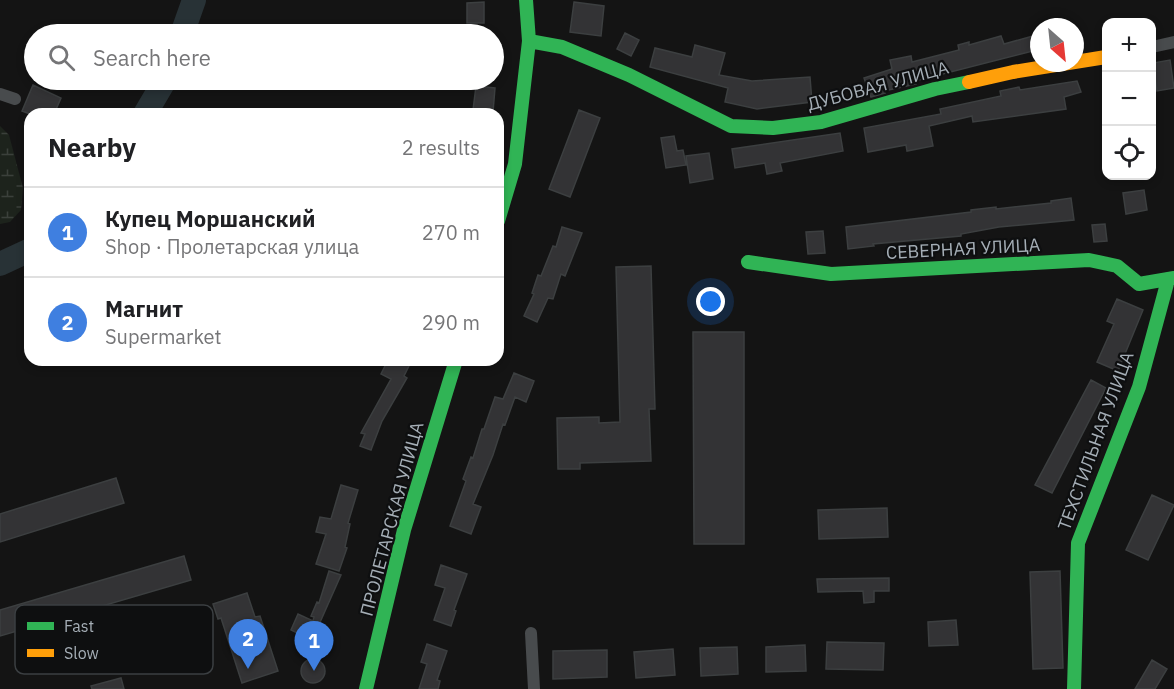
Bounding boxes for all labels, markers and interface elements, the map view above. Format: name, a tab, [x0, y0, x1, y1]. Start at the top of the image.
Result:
north arrow	[1030, 18, 1084, 72]
map controls	[1102, 18, 1156, 180]
button: +	[1102, 18, 1156, 72]
search box	[24, 24, 504, 90]
icon: search	[45, 41, 78, 74]
text: Search here	[93, 43, 211, 72]
street label: ДУБОВАЯ УЛИЦА	[804, 55, 952, 115]
button: −	[1102, 72, 1156, 126]
button: locate	[1102, 126, 1156, 180]
text: Nearby	[48, 130, 136, 164]
text: 2 results	[402, 134, 480, 161]
text: Купец Моршанский	[105, 204, 315, 233]
text: 1	[62, 219, 74, 246]
text: 270 m	[422, 219, 480, 246]
text: Shop · Пролетарская улица	[105, 233, 359, 260]
street label: СЕВЕРНАЯ УЛИЦА	[885, 233, 1041, 264]
your location	[696, 287, 725, 316]
text: Магнит	[105, 294, 183, 323]
text: 2	[62, 309, 74, 336]
text: 290 m	[422, 309, 480, 336]
text: Supermarket	[105, 323, 222, 350]
street label: ТЕХСТИЛЬНАЯ УЛИЦА	[1052, 348, 1139, 534]
street label: ПРОЛЕТАРСКАЯ УЛИЦА	[355, 419, 429, 618]
legend	[15, 605, 213, 674]
text: Fast	[64, 616, 94, 636]
pin: 2	[228, 620, 268, 669]
pin: 1	[294, 622, 334, 671]
text: Slow	[64, 643, 99, 663]

